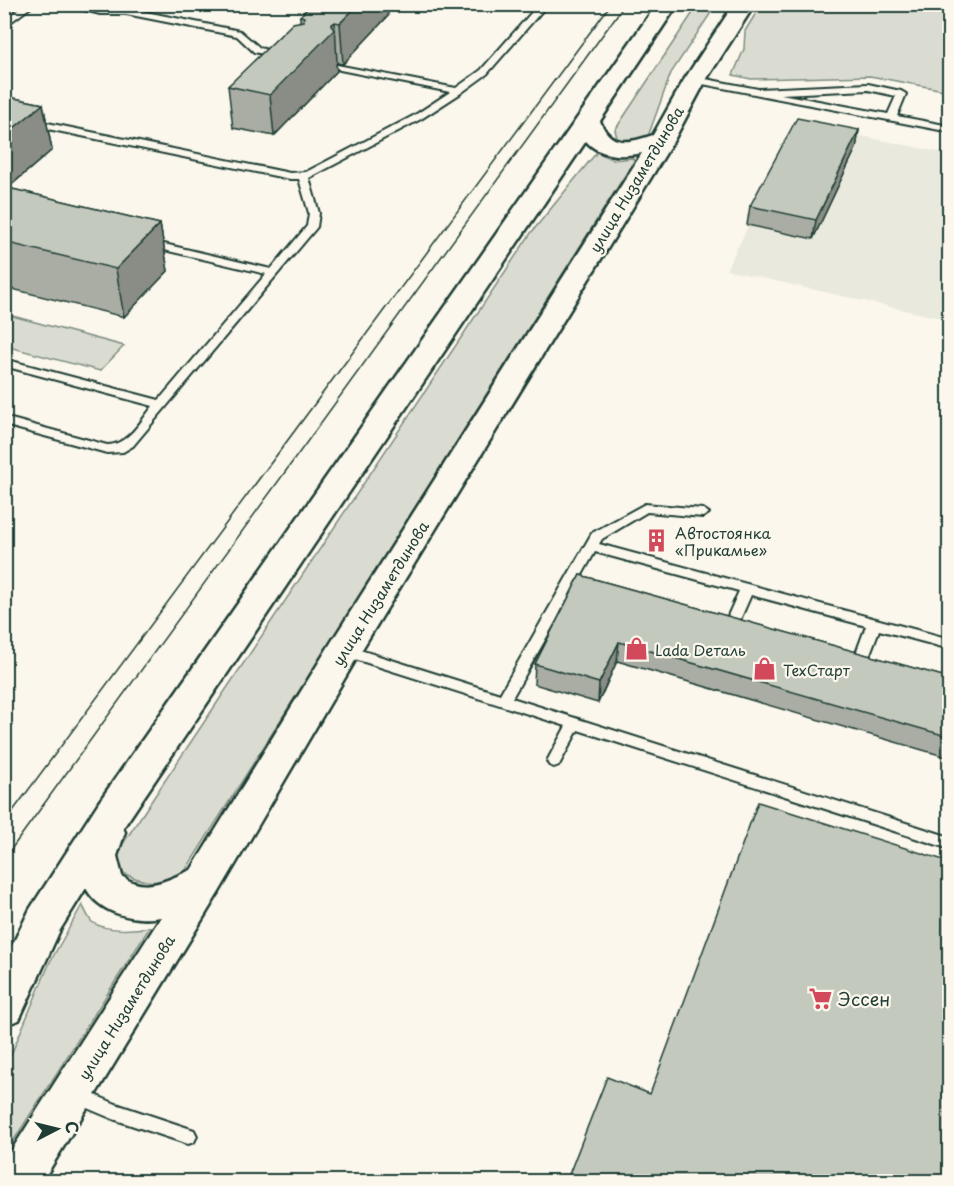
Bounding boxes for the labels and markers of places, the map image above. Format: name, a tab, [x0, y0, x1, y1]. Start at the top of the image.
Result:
place label: Автостоянка «Прикамье»	[675, 521, 772, 561]
building icon: Автостоянка «Прикамье»	[644, 528, 670, 554]
shop icon: Lada Dеталь	[624, 636, 650, 662]
place label: Lada Dеталь	[655, 638, 746, 661]
shop icon: ТехСтарт	[752, 656, 778, 682]
place label: ТехСтарт	[783, 658, 851, 681]
supermarket icon: Эссен	[807, 985, 833, 1011]
place label: Эссен	[838, 985, 890, 1012]

